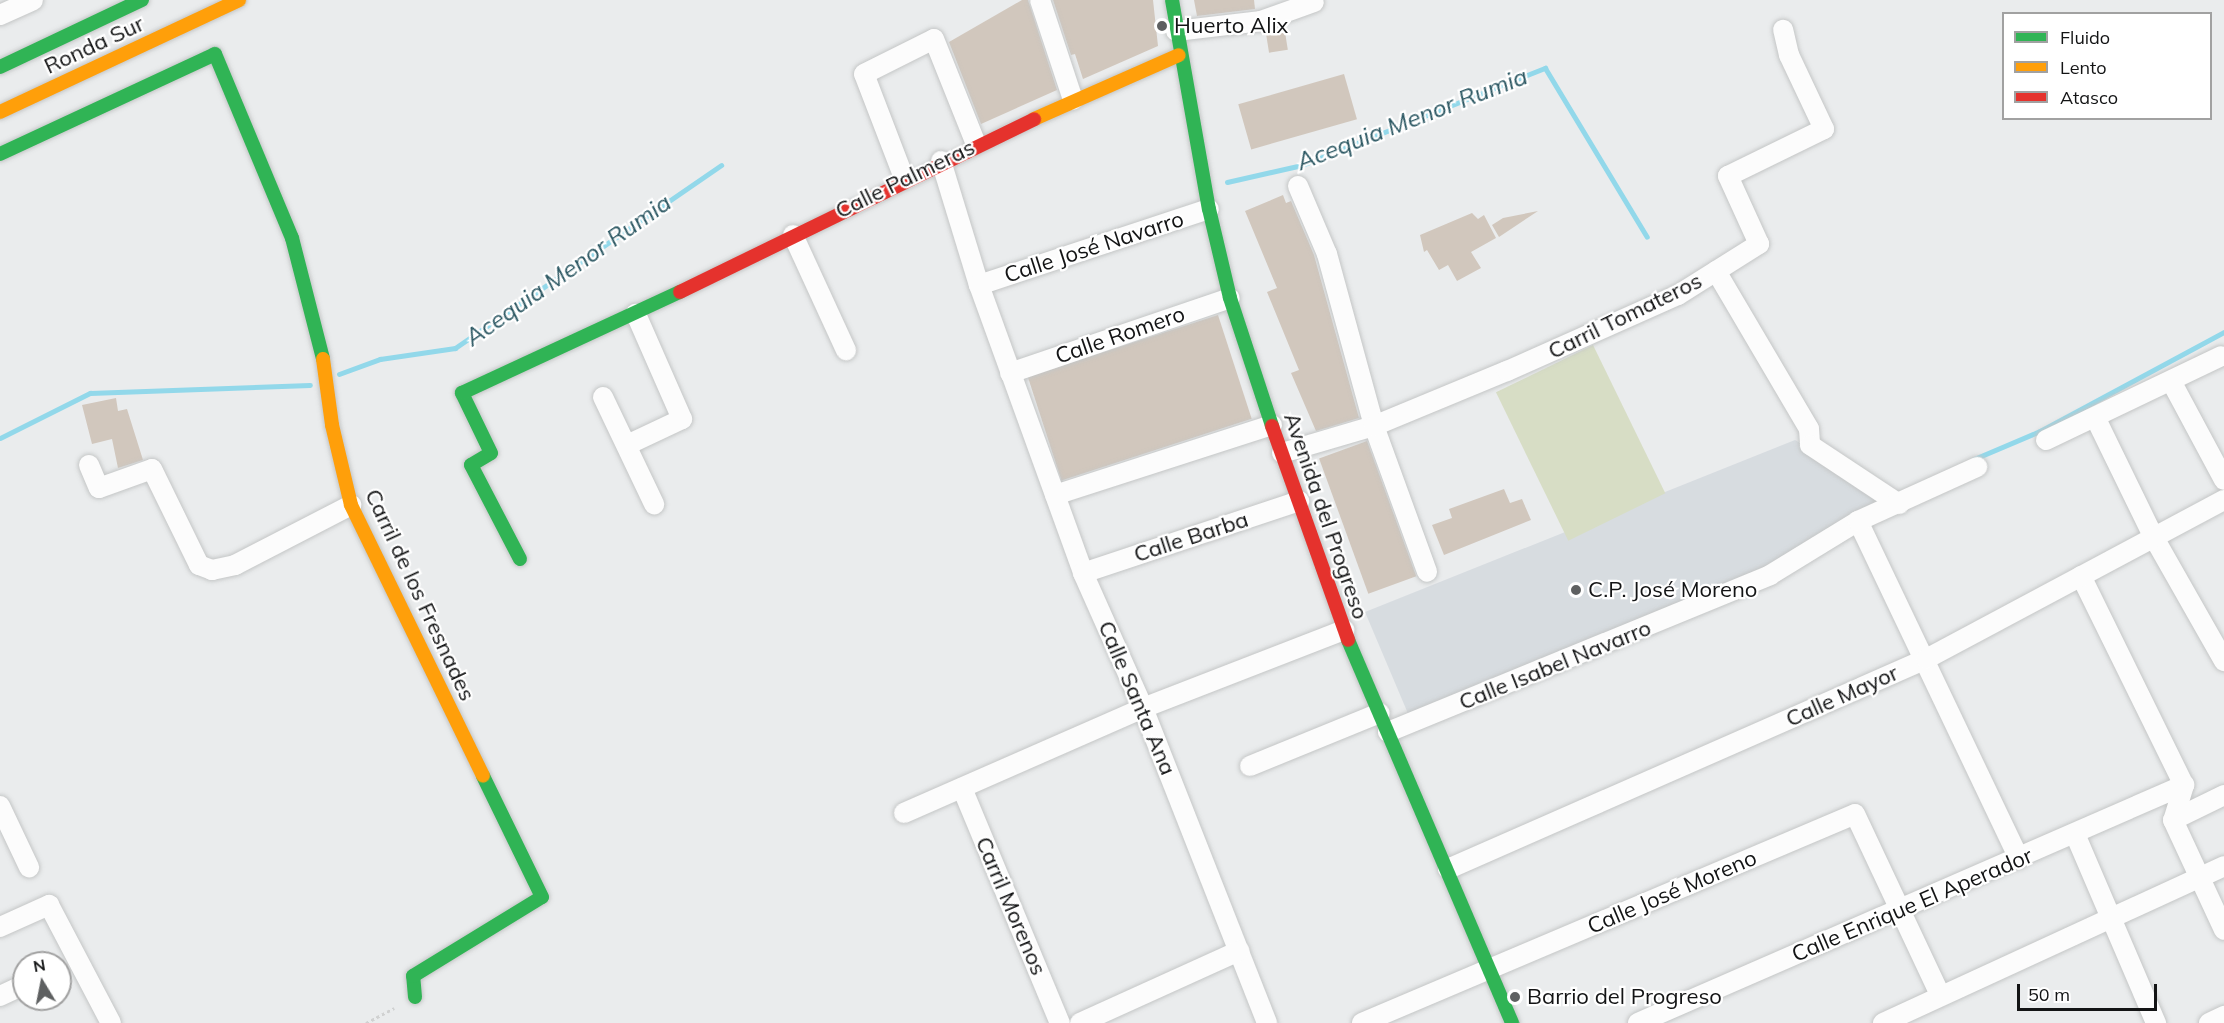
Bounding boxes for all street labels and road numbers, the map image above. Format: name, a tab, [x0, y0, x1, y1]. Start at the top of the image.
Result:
street label: Ronda Sur	[40, 10, 148, 80]
street label: Calle Palmeras	[831, 134, 979, 224]
street label: Calle José Navarro	[1001, 206, 1187, 288]
street label: Carril Tomateros	[1544, 267, 1706, 365]
street label: Calle Romero	[1052, 300, 1188, 370]
street label: Avenida del Progreso	[1278, 409, 1374, 623]
street label: Carril de los Fresnades	[359, 485, 481, 705]
street label: Calle Barba	[1131, 506, 1251, 568]
street label: Calle Isabel Navarro	[1455, 614, 1655, 716]
street label: Calle Santa Ana	[1093, 617, 1181, 779]
street label: Calle Mayor	[1782, 660, 1902, 732]
street label: Carril Morenos	[970, 833, 1052, 979]
street label: Calle Enrique El Aperador	[1788, 842, 2036, 968]
street label: Calle José Moreno	[1583, 844, 1761, 940]

